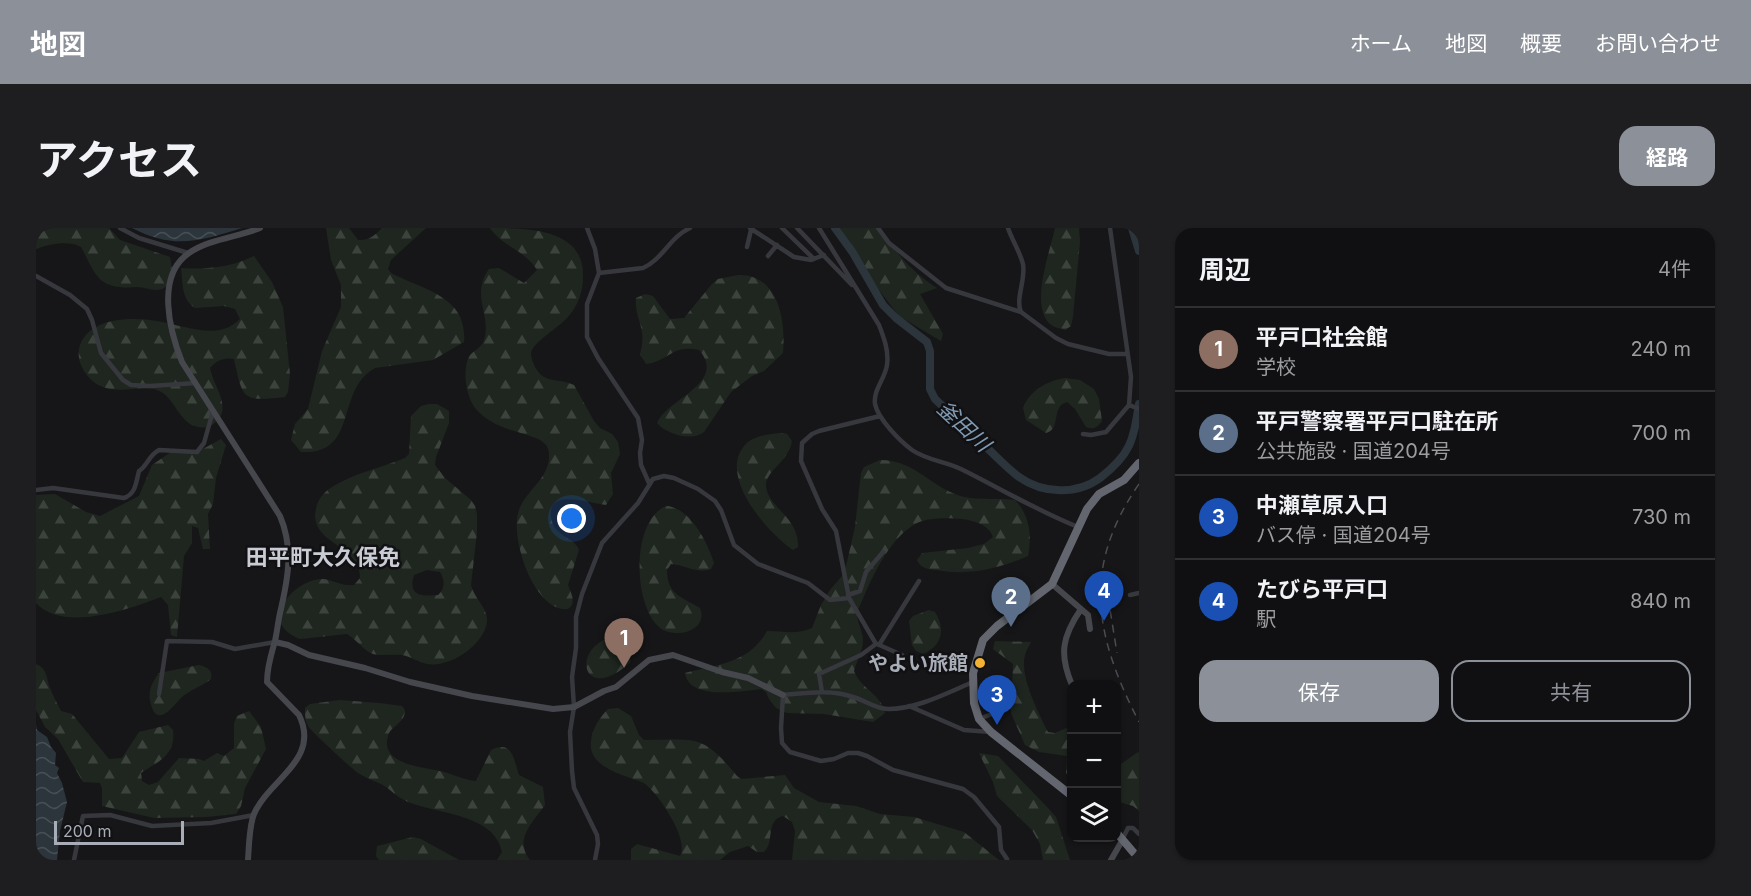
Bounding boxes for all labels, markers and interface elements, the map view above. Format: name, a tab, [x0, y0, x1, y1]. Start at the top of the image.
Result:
text: 地図	[30, 27, 86, 61]
text: ホーム	[1350, 31, 1412, 56]
text: 地図	[1445, 31, 1487, 56]
text: 概要	[1520, 31, 1562, 56]
text: お問い合わせ	[1595, 31, 1721, 56]
button: 経路	[1619, 126, 1715, 186]
text: アクセス	[36, 134, 202, 185]
text: 周辺	[1199, 254, 1251, 285]
text: 4件	[1658, 257, 1691, 281]
text: 平戸口社会館	[1256, 324, 1388, 350]
text: 1	[1214, 337, 1223, 361]
text: 240 m	[1630, 337, 1691, 361]
text: 学校	[1256, 355, 1296, 379]
water label: 釜田川	[932, 395, 997, 458]
text: 平戸警察署平戸口駐在所	[1256, 408, 1498, 434]
text: 2	[1212, 421, 1225, 445]
text: 700 m	[1632, 421, 1691, 445]
text: 公共施設 · 国道204号	[1256, 439, 1451, 463]
text: 中瀬草原入口	[1256, 492, 1388, 518]
your location	[557, 504, 586, 533]
text: 3	[1212, 505, 1225, 529]
text: 730 m	[1632, 505, 1691, 529]
text: バス停 · 国道204号	[1256, 523, 1431, 547]
district label: 田平町大久保免	[246, 544, 400, 570]
pin: 4	[1084, 572, 1124, 621]
text: たびら平戸口	[1256, 576, 1388, 602]
pin: 2	[992, 578, 1030, 627]
text: 4	[1212, 589, 1225, 613]
text: 840 m	[1630, 589, 1691, 613]
text: 駅	[1256, 607, 1276, 631]
pin: 1	[604, 618, 644, 668]
place label: やよい旅館	[868, 651, 968, 675]
marker: やよい旅館	[973, 656, 987, 670]
button: 保存	[1199, 660, 1439, 722]
button: 共有	[1451, 660, 1691, 722]
pin: 3	[978, 676, 1016, 725]
map controls	[1067, 680, 1121, 842]
button: +	[1067, 680, 1121, 734]
button: −	[1067, 734, 1121, 788]
button: layers	[1067, 788, 1121, 842]
scale bar	[54, 818, 184, 846]
text: 200 m	[63, 821, 111, 841]

